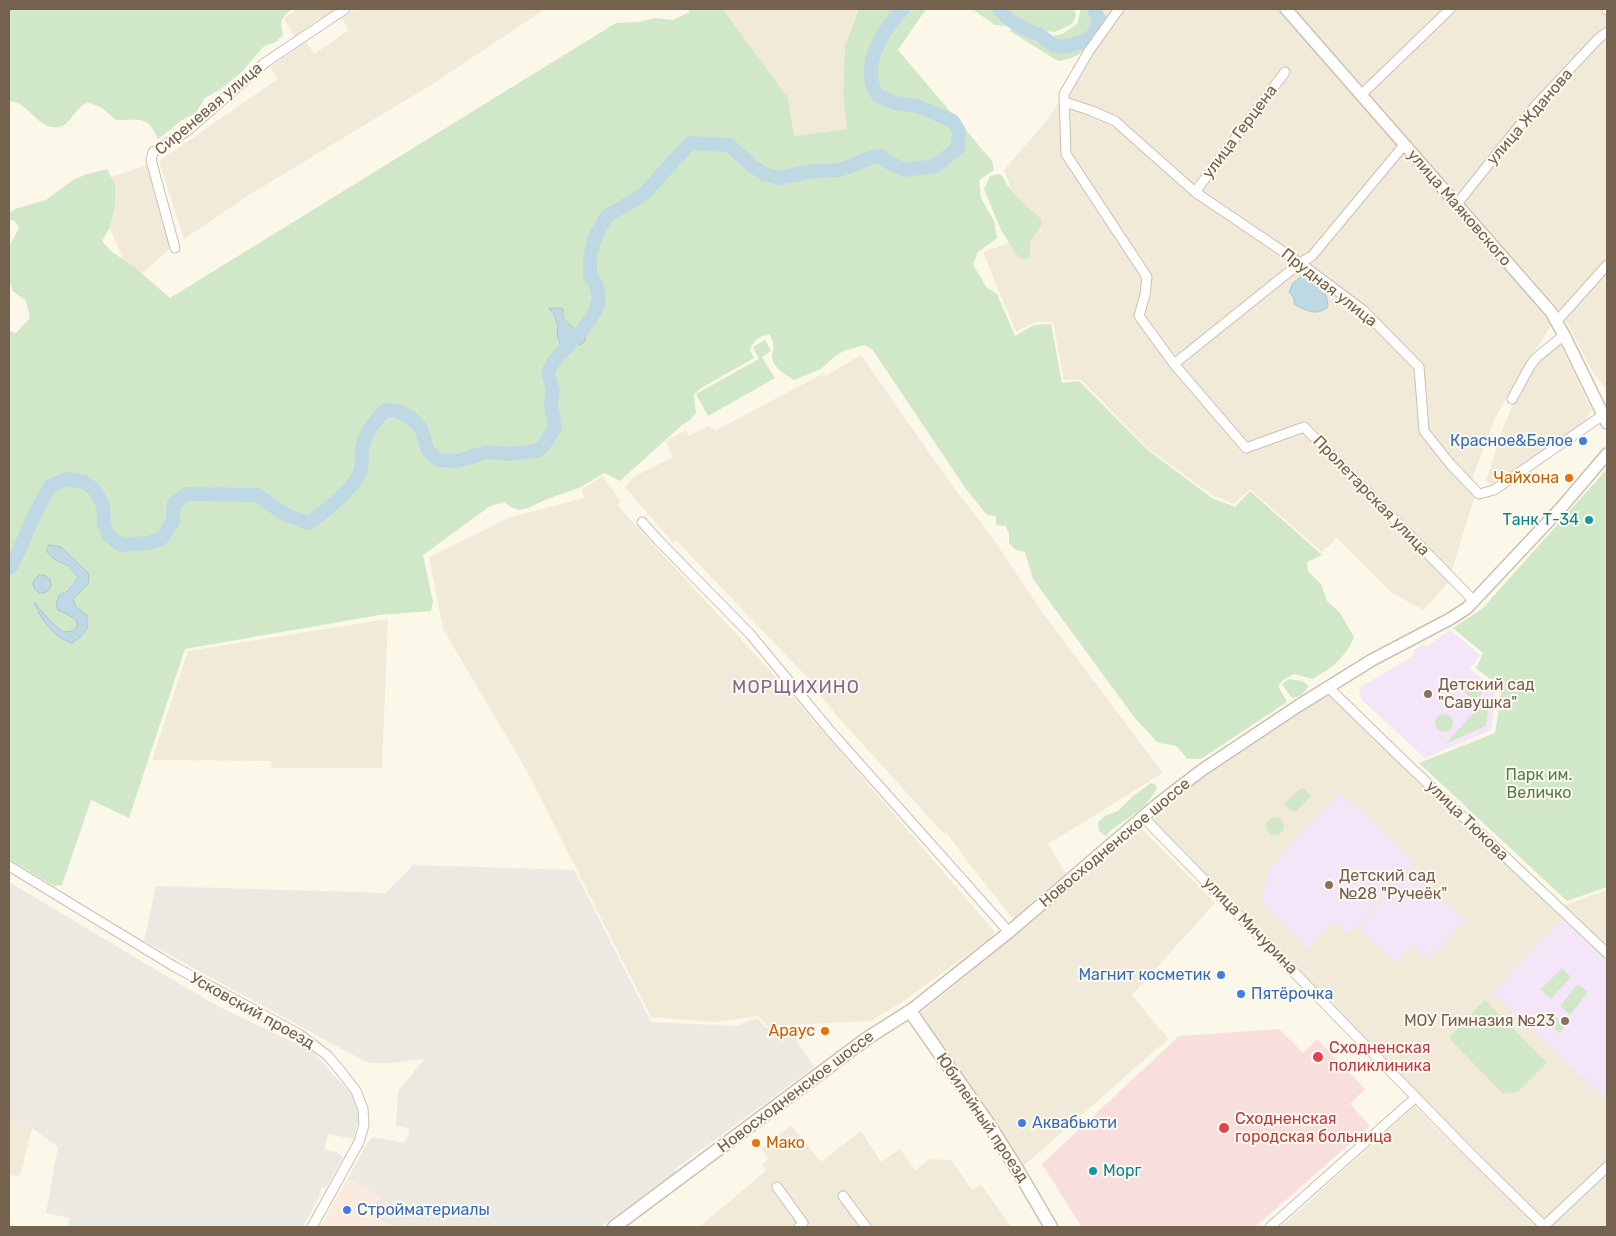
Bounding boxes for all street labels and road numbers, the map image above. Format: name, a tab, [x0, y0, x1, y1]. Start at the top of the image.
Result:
street label: Сиреневая улица	[151, 59, 267, 159]
street label: улица Жданова	[1483, 65, 1577, 169]
street label: улица Герцена	[1199, 81, 1281, 183]
street label: улица Маяковского	[1403, 146, 1515, 270]
street label: Прудная улица	[1277, 245, 1381, 331]
street label: Пролетарская улица	[1309, 432, 1433, 560]
street label: Новосходненское шоссе	[1036, 774, 1194, 912]
street label: улица Тюкова	[1422, 777, 1512, 865]
street label: улица Мичурина	[1199, 873, 1301, 979]
street label: Усковский проезд	[186, 969, 318, 1053]
street label: Новосходненское шоссе	[714, 1027, 878, 1157]
street label: Юбилейный проезд	[932, 1050, 1032, 1186]

